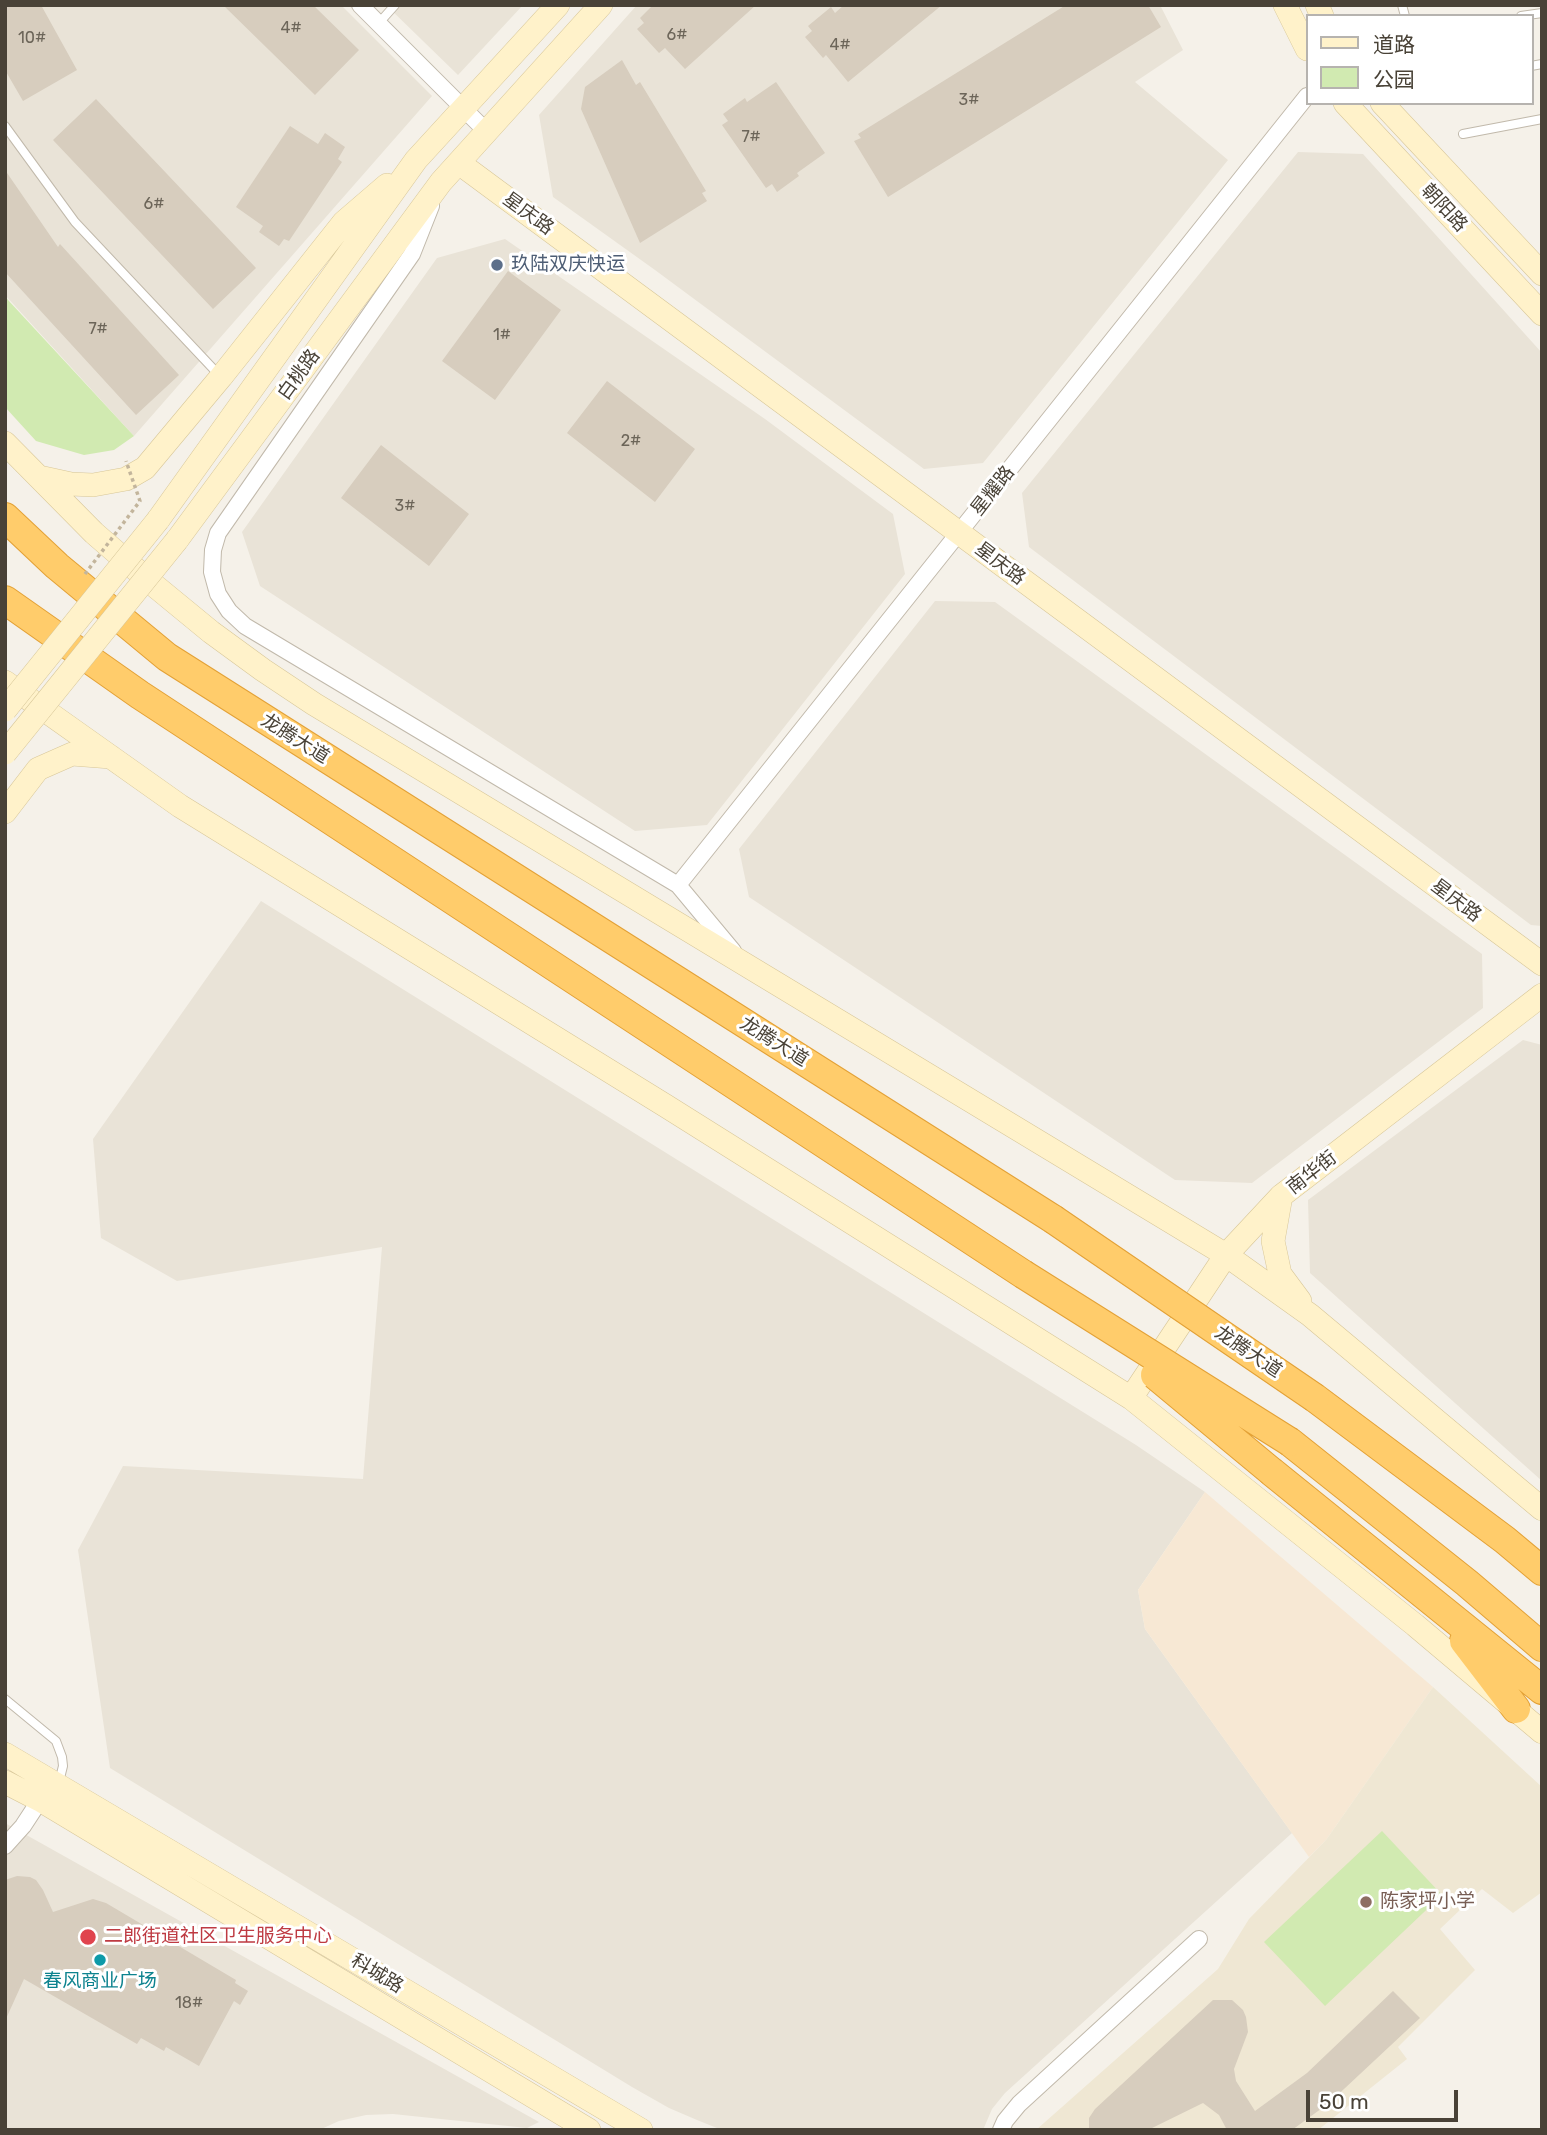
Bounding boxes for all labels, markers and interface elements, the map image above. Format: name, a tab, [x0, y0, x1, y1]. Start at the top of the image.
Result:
legend	[1306, 14, 1533, 105]
house number: 4#	[280, 18, 302, 38]
house number: 6#	[667, 25, 687, 45]
house number: 10#	[18, 28, 46, 48]
text: 道路	[1373, 32, 1415, 57]
house number: 4#	[829, 35, 851, 55]
text: 公园	[1373, 67, 1415, 92]
house number: 3#	[959, 90, 979, 110]
house number: 7#	[741, 127, 761, 147]
street label: 朝阳路	[1416, 179, 1472, 237]
street label: 星庆路	[498, 188, 558, 240]
house number: 6#	[144, 194, 164, 214]
place label: 玖陆双庆快运	[511, 254, 625, 276]
marker: 玖陆双庆快运	[489, 257, 505, 273]
house number: 7#	[88, 319, 108, 339]
house number: 1#	[493, 325, 511, 345]
street label: 白桃路	[273, 345, 325, 405]
house number: 2#	[621, 431, 641, 451]
street label: 星耀路	[966, 462, 1020, 520]
house number: 3#	[395, 496, 415, 516]
street label: 星庆路	[970, 538, 1030, 590]
street label: 龙腾大道	[257, 709, 333, 769]
street label: 星庆路	[1426, 875, 1486, 927]
street label: 龙腾大道	[736, 1012, 812, 1072]
street label: 南华街	[1283, 1146, 1341, 1200]
street label: 龙腾大道	[1210, 1321, 1286, 1383]
place label: 陈家坪小学	[1380, 1891, 1475, 1913]
marker: 陈家坪小学	[1358, 1894, 1374, 1910]
place label: 二郎街道社区卫生服务中心	[104, 1926, 332, 1948]
marker: 二郎街道社区卫生服务中心	[78, 1927, 98, 1947]
street label: 科城路	[347, 1950, 407, 1998]
marker: 春风商业广场	[92, 1952, 108, 1968]
place label: 春风商业广场	[43, 1971, 157, 1993]
house number: 18#	[175, 1993, 203, 2013]
scale bar	[1309, 2076, 1461, 2120]
text: 50 m	[1319, 2089, 1369, 2114]

